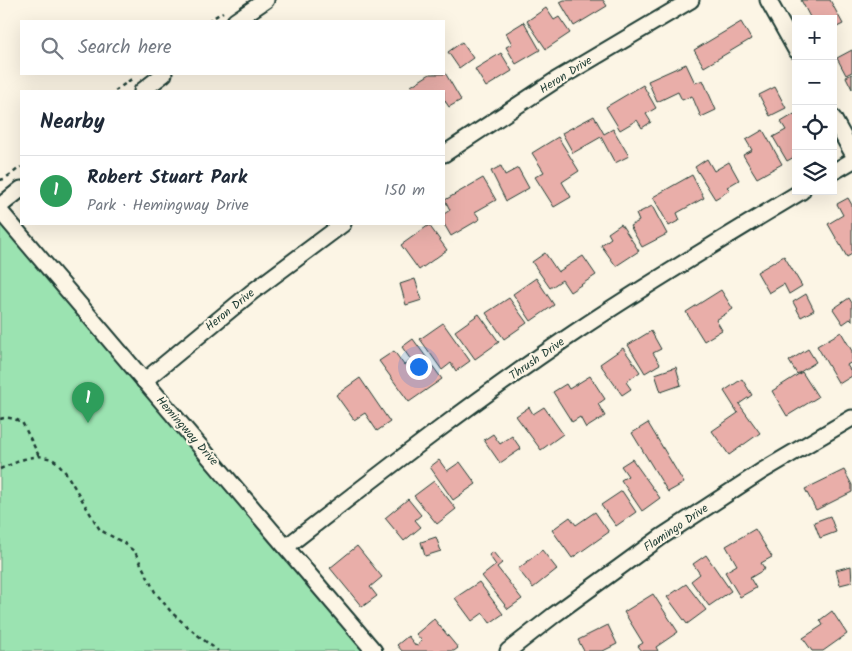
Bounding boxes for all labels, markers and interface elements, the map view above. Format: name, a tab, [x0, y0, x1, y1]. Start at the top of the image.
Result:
map controls	[792, 15, 837, 195]
button: +	[792, 15, 837, 60]
search box	[20, 20, 445, 75]
text: Search here	[78, 33, 172, 63]
icon: search	[38, 34, 66, 62]
street label: Heron Drive	[536, 51, 597, 99]
button: −	[792, 60, 837, 105]
button: locate	[792, 105, 837, 150]
text: Nearby	[40, 106, 105, 139]
button: layers	[792, 150, 837, 195]
text: Robert Stuart Park	[87, 163, 247, 193]
text: 1	[54, 178, 58, 203]
text: 150 m	[384, 178, 425, 203]
text: Park · Hemingway Drive	[87, 193, 249, 218]
street label: Heron Drive	[201, 284, 259, 336]
street label: Thrush Drive	[505, 333, 569, 385]
your location	[406, 354, 432, 380]
pin: 1	[72, 382, 104, 423]
street label: Hemingway Drive	[151, 392, 223, 471]
street label: Flamingo Drive	[640, 499, 713, 557]

